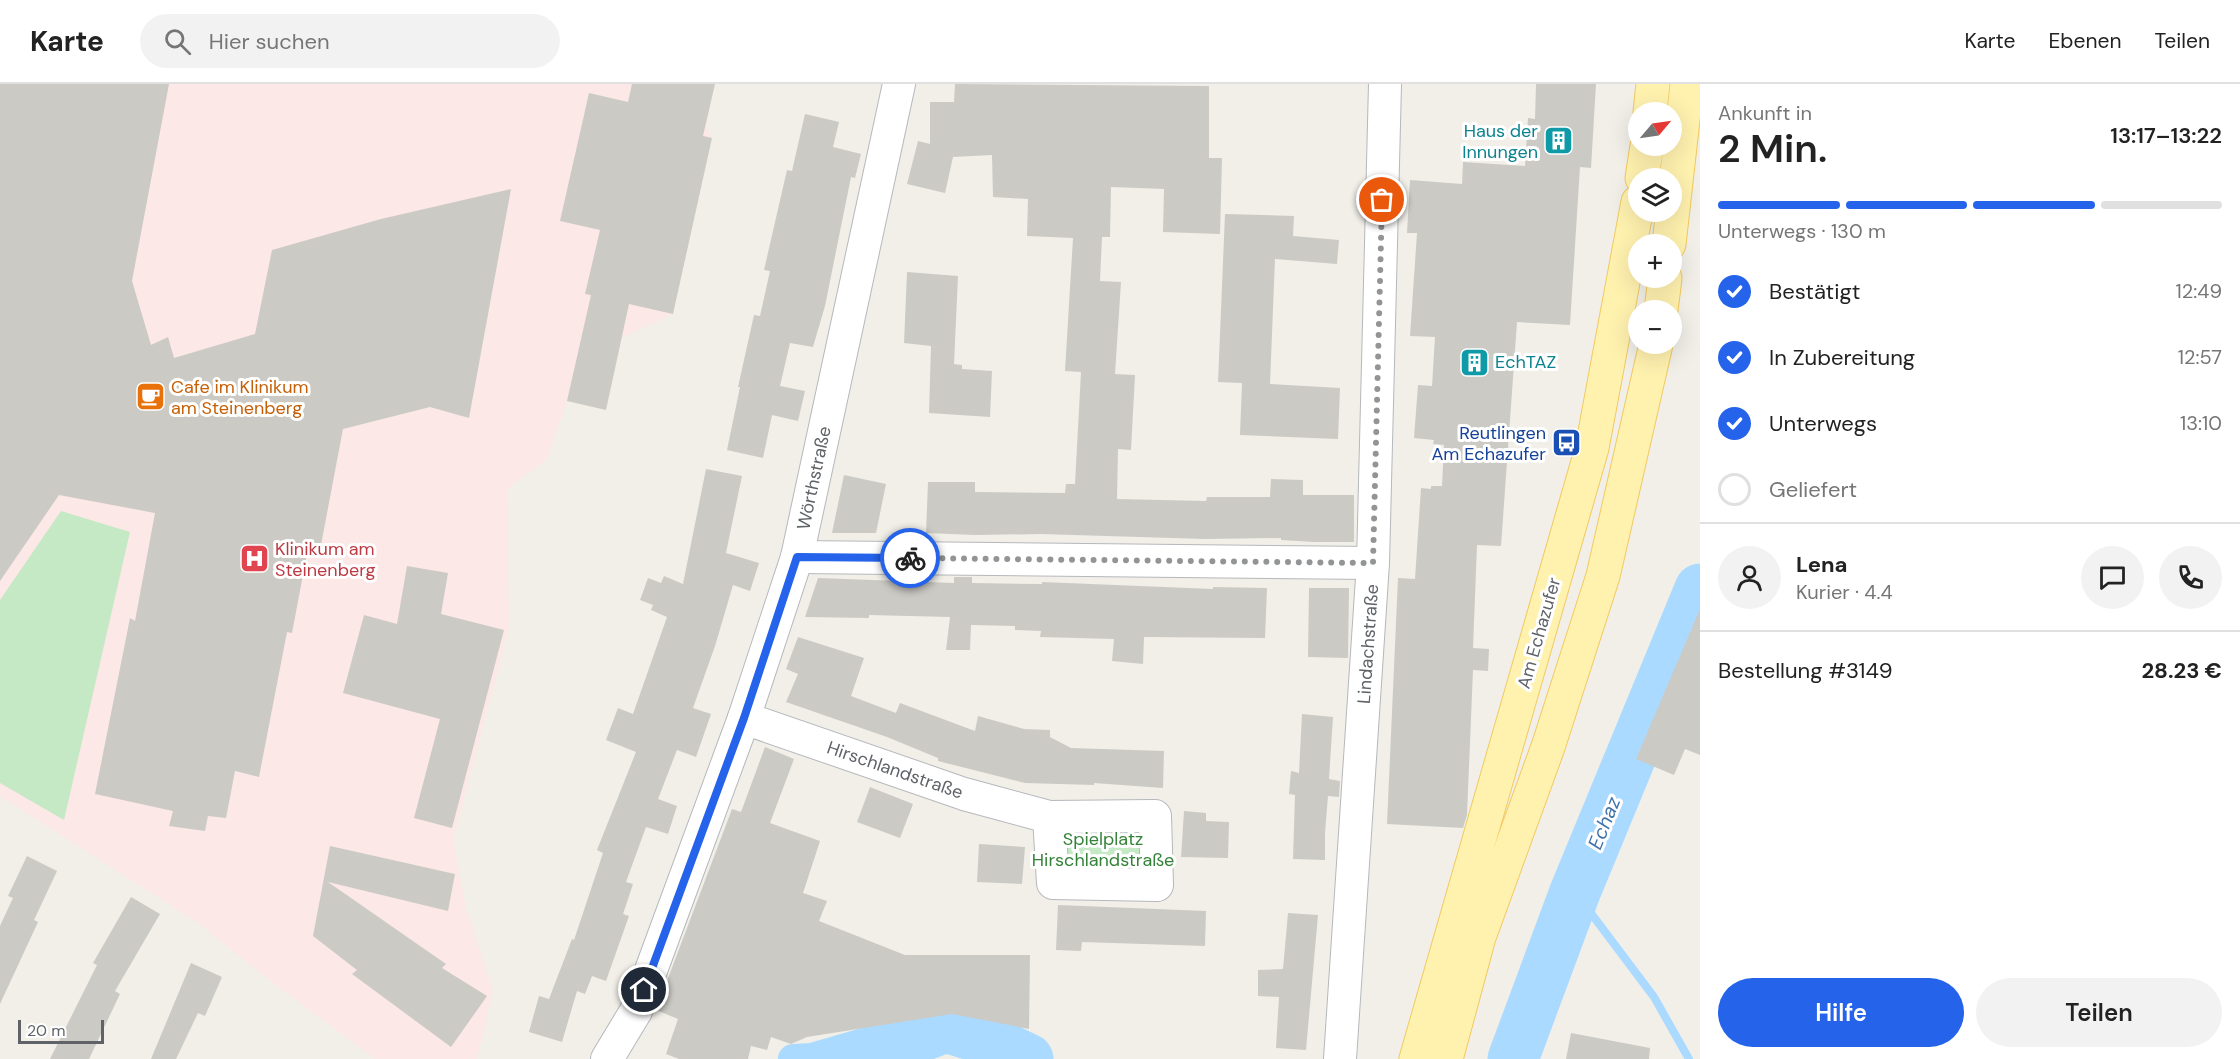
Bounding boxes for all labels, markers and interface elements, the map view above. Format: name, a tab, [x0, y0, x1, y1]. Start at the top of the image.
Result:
search box	[140, 14, 560, 68]
text: Karte	[30, 23, 104, 60]
icon: search	[161, 25, 194, 58]
text: Hier suchen	[209, 27, 330, 56]
text: Karte	[1965, 27, 2015, 55]
text: Ebenen	[2048, 27, 2121, 55]
text: Teilen	[2154, 27, 2210, 55]
text: Ankunft in	[1718, 100, 1812, 126]
north arrow	[1628, 102, 1682, 156]
map controls	[1628, 102, 1682, 354]
place label: Haus der Innungen	[1462, 119, 1538, 164]
text: 13:17–13:22	[2110, 121, 2222, 150]
text: 2 Min.	[1718, 123, 1827, 174]
building icon: Haus der Innungen	[1543, 125, 1575, 157]
button: layers	[1628, 168, 1682, 222]
pin	[1356, 174, 1407, 225]
icon: bag	[1365, 183, 1398, 216]
text: Unterwegs · 130 m	[1718, 218, 1886, 244]
button: +	[1628, 234, 1682, 288]
icon: check	[1718, 275, 1751, 308]
text: Bestätigt	[1769, 277, 1860, 306]
text: 12:49	[2176, 278, 2222, 304]
button: −	[1628, 300, 1682, 354]
icon: check	[1718, 341, 1751, 374]
text: In Zubereitung	[1769, 343, 1915, 372]
text: 12:57	[2178, 344, 2222, 370]
building icon: EchTAZ	[1458, 346, 1490, 378]
place label: EchTAZ	[1495, 350, 1556, 374]
place label: Cafe im Klinikum am Steinenberg	[171, 375, 309, 420]
cafe icon: Cafe im Klinikum am Steinenberg	[134, 381, 166, 413]
icon: check	[1718, 407, 1751, 440]
text: Unterwegs	[1769, 409, 1877, 438]
text: 13:10	[2180, 410, 2222, 436]
place label: Reutlingen Am Echazufer	[1431, 421, 1546, 466]
street label: Wörthstraße	[791, 424, 837, 532]
bus stop icon: Reutlingen Am Echazufer	[1551, 427, 1583, 459]
text: Geliefert	[1769, 475, 1857, 504]
courier	[880, 528, 940, 588]
place label: Klinikum am Steinenberg	[275, 537, 376, 582]
icon: bike	[894, 542, 927, 575]
hospital icon: Klinikum am Steinenberg	[238, 543, 270, 575]
button: person	[1718, 546, 1781, 609]
button: chat	[2081, 546, 2144, 609]
button: phone	[2159, 546, 2222, 609]
text: Lena	[1796, 550, 1848, 579]
street label: Am Echazufer	[1512, 574, 1566, 691]
text: Kurier · 4.4	[1796, 579, 1893, 605]
street label: Lindachstraße	[1352, 583, 1384, 705]
text: Bestellung #3149	[1718, 656, 1893, 685]
text: 28.23 €	[2141, 656, 2222, 685]
street label: Hirschlandstraße	[824, 735, 966, 805]
water label: Echaz	[1582, 792, 1626, 853]
park label: Spielplatz Hirschlandstraße	[1032, 827, 1174, 872]
pin	[618, 964, 669, 1015]
icon: home	[627, 973, 660, 1006]
button: Hilfe	[1718, 978, 1964, 1047]
button: Teilen	[1976, 978, 2222, 1047]
scale bar	[18, 1017, 104, 1044]
text: 20 m	[27, 1020, 66, 1041]

